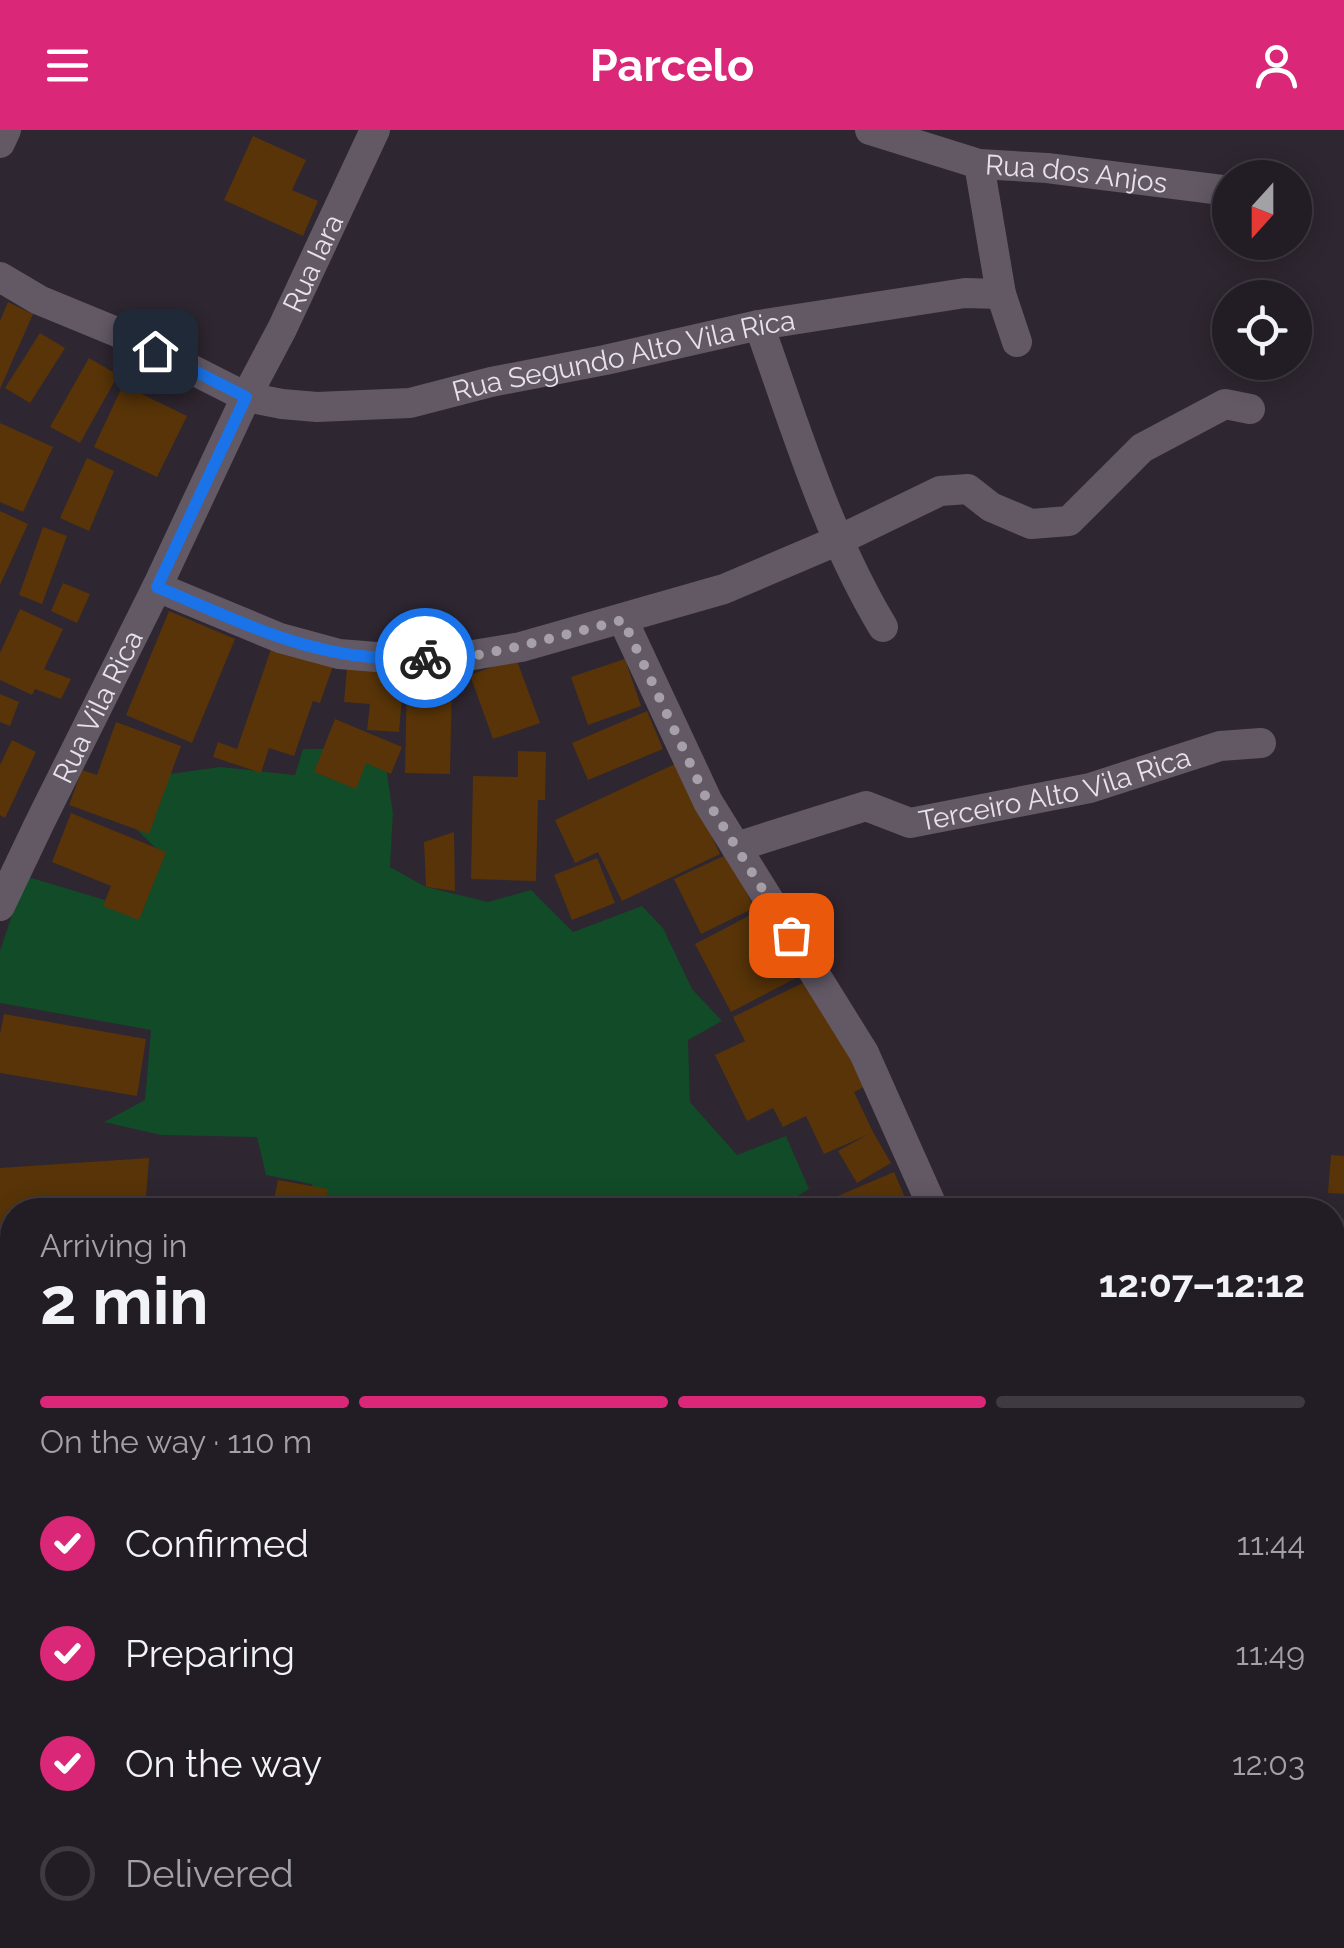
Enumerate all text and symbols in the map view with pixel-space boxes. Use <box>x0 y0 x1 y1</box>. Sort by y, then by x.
icon: menu <box>40 38 95 93</box>
icon: person <box>1249 38 1304 93</box>
text: Parcelo <box>590 39 754 92</box>
street label: Rua dos Anjos <box>984 148 1169 200</box>
north arrow <box>1212 160 1312 260</box>
map controls <box>1212 160 1312 380</box>
street label: Rua Iara <box>276 209 350 318</box>
button: locate <box>1212 280 1312 380</box>
street label: Rua Segundo Alto Vila Rica <box>449 304 797 408</box>
pin <box>113 309 198 394</box>
icon: home <box>128 324 183 379</box>
courier <box>375 608 475 708</box>
street label: Rua Vila Rica <box>46 625 150 789</box>
icon: bike <box>398 631 453 686</box>
street label: Terceiro Alto Vila Rica <box>916 741 1195 838</box>
pin <box>749 893 834 978</box>
icon: bag <box>764 908 819 963</box>
text: Arriving in <box>40 1227 187 1264</box>
text: 12:07–12:12 <box>1099 1261 1305 1306</box>
text: 2 min <box>40 1263 209 1339</box>
text: On the way · 110 m <box>40 1423 312 1460</box>
icon: check <box>40 1516 95 1571</box>
text: Confirmed <box>125 1521 309 1566</box>
text: 11:44 <box>1237 1525 1305 1562</box>
icon: check <box>40 1626 95 1681</box>
text: Preparing <box>125 1631 295 1676</box>
text: 11:49 <box>1235 1635 1305 1672</box>
icon: check <box>40 1736 95 1791</box>
text: On the way <box>125 1741 322 1786</box>
text: 12:03 <box>1232 1745 1305 1782</box>
text: Delivered <box>125 1851 294 1896</box>

